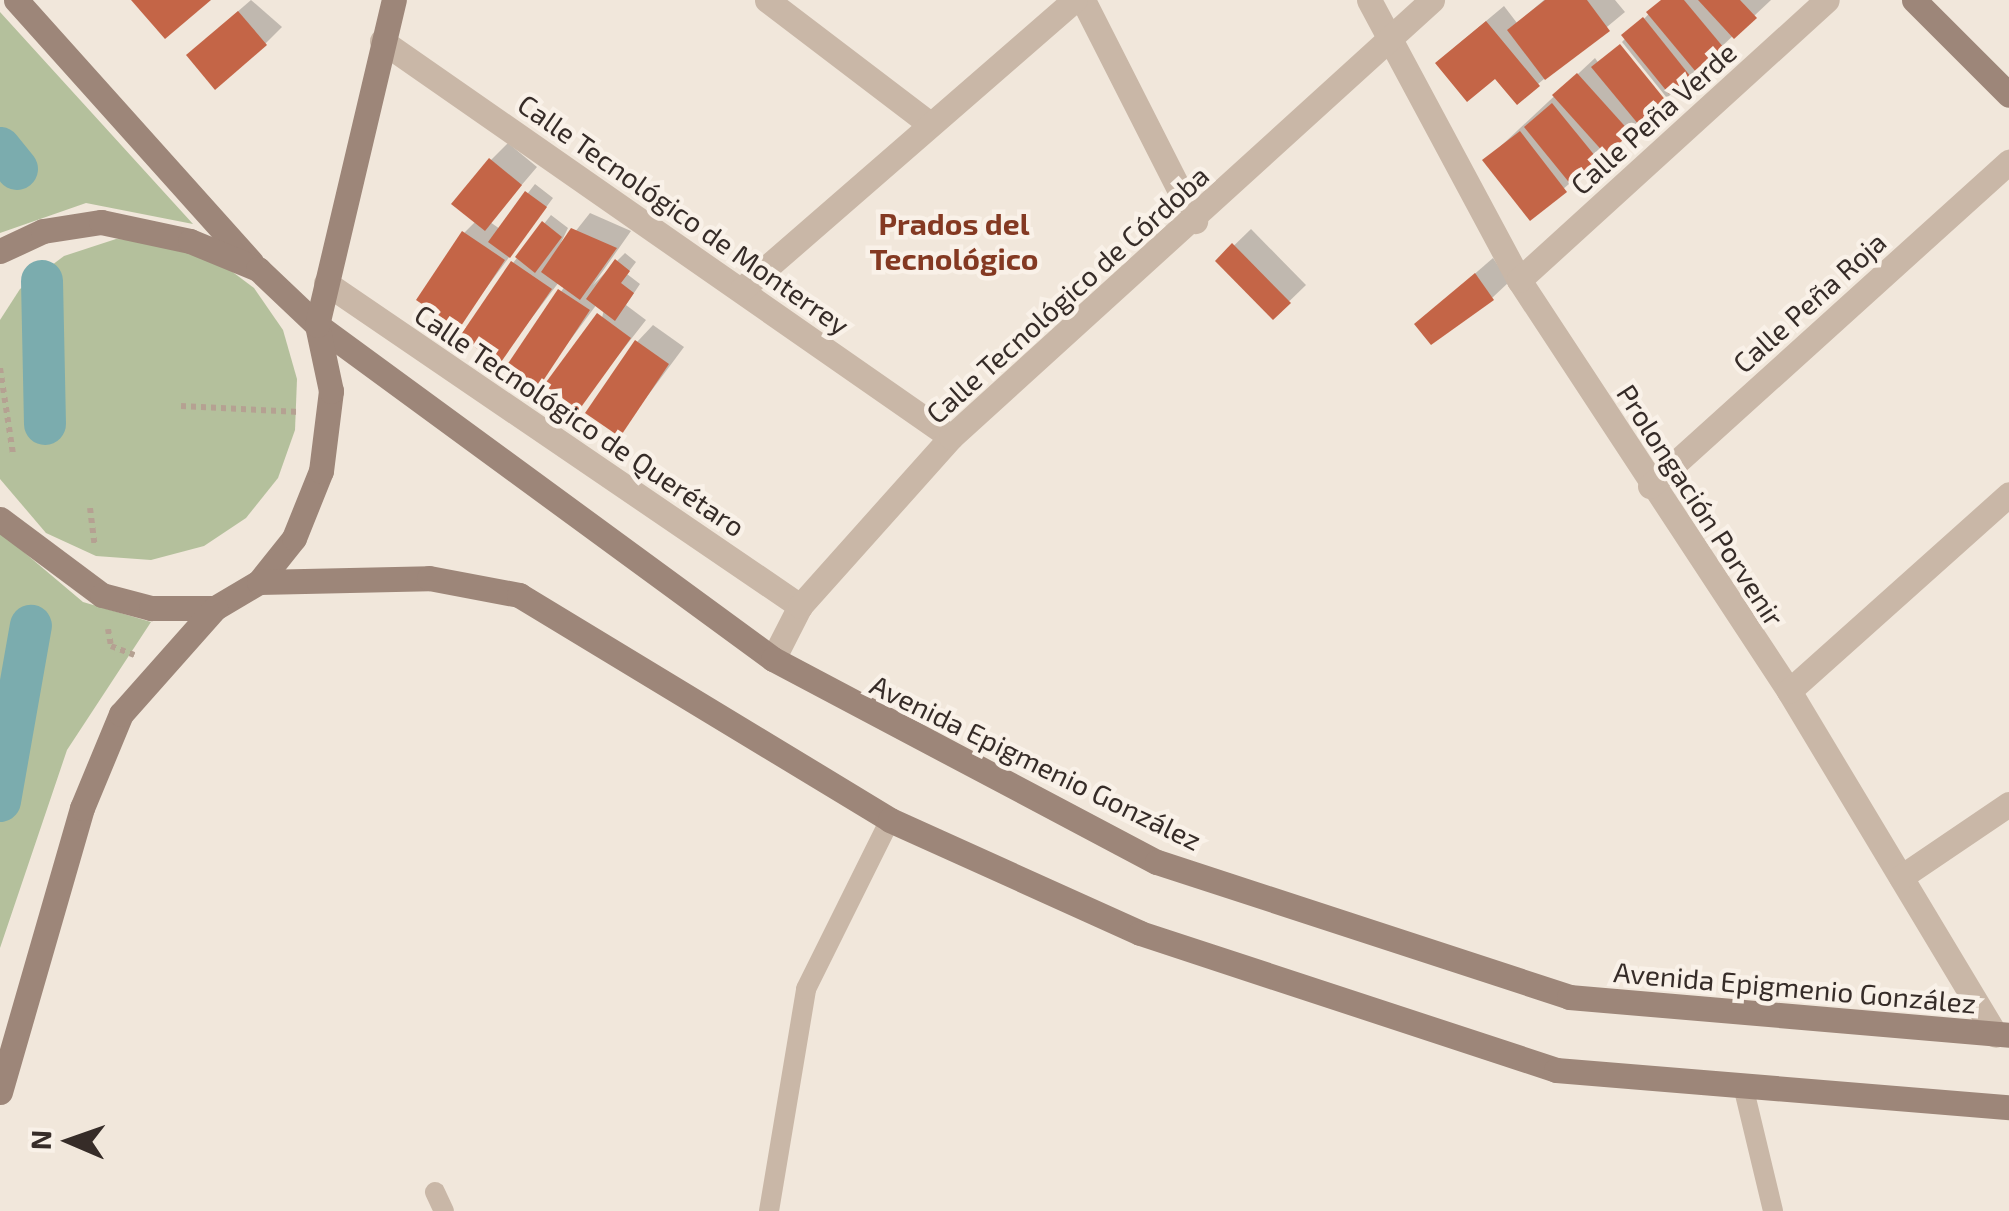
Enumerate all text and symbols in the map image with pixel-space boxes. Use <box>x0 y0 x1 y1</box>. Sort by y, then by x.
street label: Calle Peña Verde <box>1563 35 1743 201</box>
street label: Calle Tecnológico de Monterrey <box>512 86 856 342</box>
street label: Calle Tecnológico de Córdoba <box>919 158 1215 430</box>
district label: Prados del Tecnológico <box>869 205 1039 276</box>
street label: Calle Peña Roja <box>1726 225 1892 379</box>
street label: Calle Tecnológico de Querétaro <box>408 297 752 543</box>
street label: Prolongación Porvenir <box>1610 378 1792 632</box>
street label: Avenida Epigmenio González <box>865 667 1207 857</box>
street label: Avenida Epigmenio González <box>1612 954 1978 1020</box>
north arrow <box>20 1091 120 1191</box>
text: N <box>23 1129 57 1151</box>

